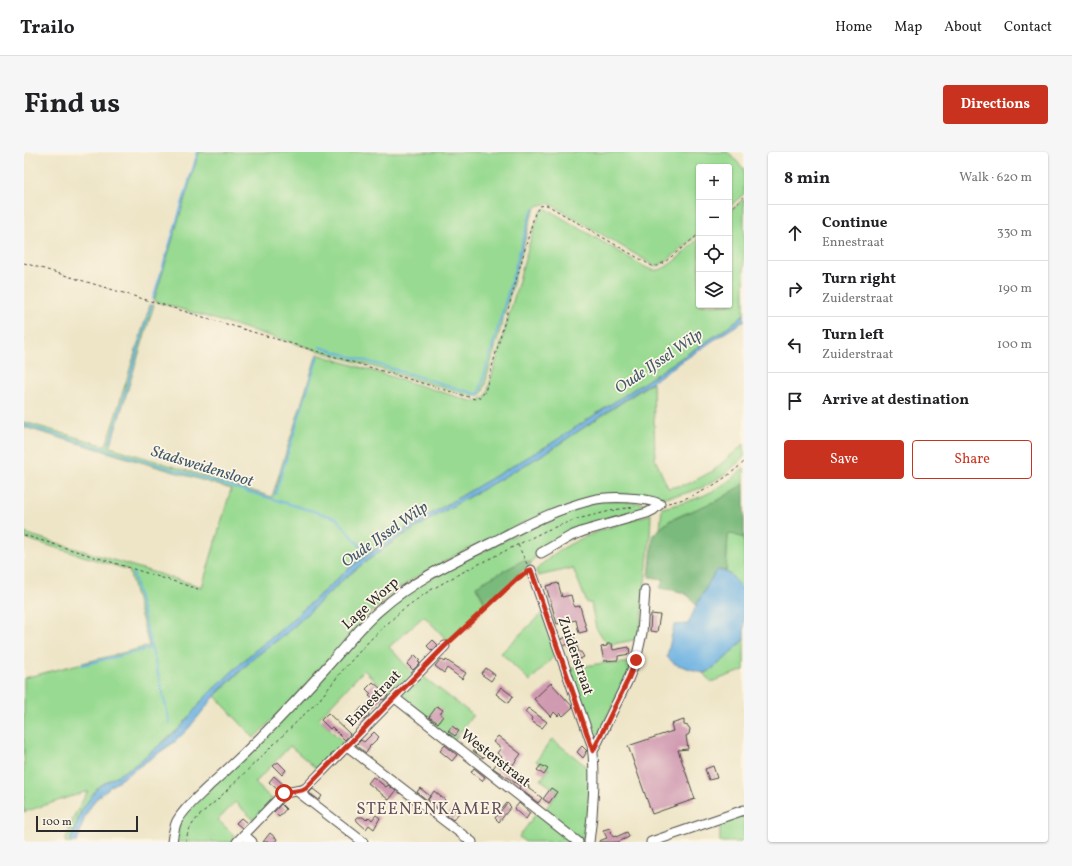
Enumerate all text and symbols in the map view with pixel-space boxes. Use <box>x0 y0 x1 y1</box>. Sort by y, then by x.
text: Trailo <box>20 15 75 41</box>
text: Home <box>835 18 872 37</box>
text: Map <box>894 18 922 37</box>
text: About <box>944 18 982 37</box>
text: Contact <box>1004 18 1052 37</box>
text: Find us <box>24 85 120 124</box>
button: Directions <box>943 85 1048 124</box>
map controls <box>696 164 732 308</box>
button: + <box>696 164 732 200</box>
text: 8 min <box>784 167 830 190</box>
text: Walk · 620 m <box>959 169 1032 187</box>
button: − <box>696 200 732 236</box>
text: Continue <box>822 213 887 234</box>
icon: ahead <box>784 222 806 244</box>
text: 330 m <box>997 224 1032 242</box>
text: Ennestraat <box>822 234 884 252</box>
button: locate <box>696 236 732 272</box>
text: Turn right <box>822 269 896 290</box>
button: layers <box>696 272 732 308</box>
icon: right <box>784 278 806 300</box>
text: 190 m <box>998 280 1032 298</box>
text: Zuiderstraat <box>822 290 893 308</box>
water label: Oude IJssel Wilp <box>611 324 708 400</box>
text: Turn left <box>822 325 884 346</box>
icon: left <box>784 334 806 356</box>
text: 100 m <box>997 336 1032 354</box>
text: Zuiderstraat <box>822 346 893 364</box>
icon: arrive <box>784 390 806 412</box>
text: Arrive at destination <box>822 390 969 411</box>
button: Save <box>784 440 904 479</box>
button: Share <box>912 440 1032 479</box>
water label: Stadsweidensloot <box>148 441 257 493</box>
water label: Oude IJssel Wilp <box>337 497 433 573</box>
street label: Lage Worp <box>338 573 404 635</box>
street label: Zuiderstraat <box>552 614 598 698</box>
route end <box>627 651 645 669</box>
street label: Ennestraat <box>341 666 407 732</box>
street label: Westerstraat <box>456 725 534 793</box>
route start <box>275 784 293 802</box>
district label: STEENENKAMER <box>356 798 504 821</box>
scale bar <box>36 814 138 833</box>
text: 100 m <box>42 815 72 830</box>

